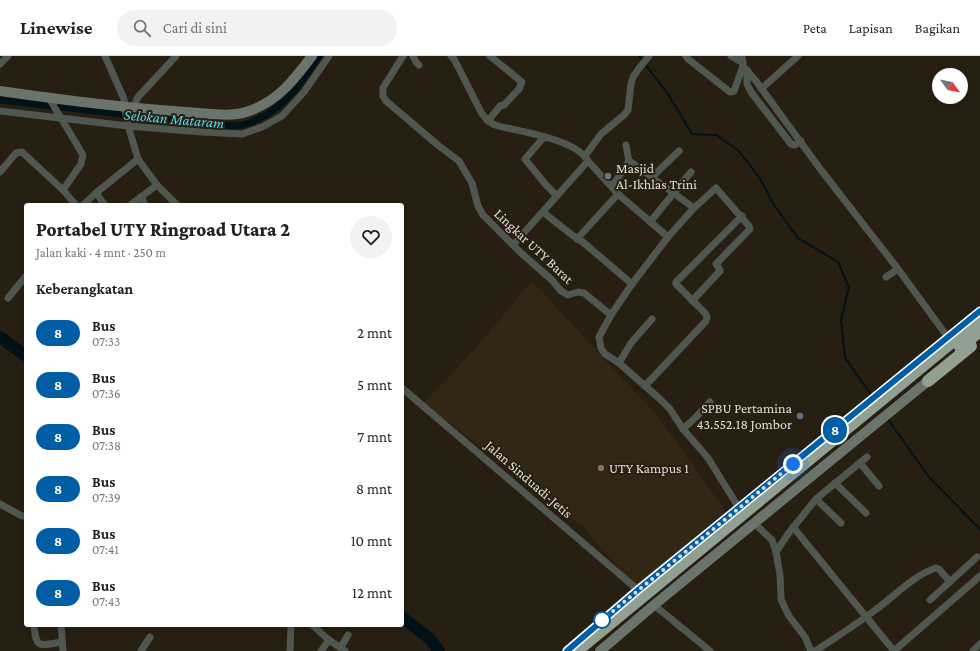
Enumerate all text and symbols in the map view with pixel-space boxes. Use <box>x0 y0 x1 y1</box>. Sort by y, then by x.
search box <box>117 10 397 46</box>
text: Linewise <box>20 17 93 38</box>
icon: search <box>131 17 153 39</box>
text: Cari di sini <box>163 20 227 36</box>
text: Peta <box>803 20 827 36</box>
text: Lapisan <box>849 20 893 36</box>
text: Bagikan <box>915 20 960 36</box>
north arrow <box>932 68 968 104</box>
map controls <box>932 68 968 104</box>
water label: Selokan Mataram <box>123 107 225 131</box>
place label: Masjid Al-Ikhlas Trini <box>616 160 697 192</box>
marker: Masjid Al-Ikhlas Trini <box>603 171 613 181</box>
street label: Lingkar UTY Barat <box>491 205 577 287</box>
button: heart <box>350 216 392 258</box>
text: Portabel UTY Ringroad Utara 2 <box>36 219 290 240</box>
text: Jalan kaki · 4 mnt · 250 m <box>36 245 166 260</box>
text: Keberangkatan <box>36 281 133 297</box>
text: Bus <box>92 318 115 334</box>
text: 8 <box>54 325 62 341</box>
text: 2 mnt <box>357 325 392 341</box>
text: 07:33 <box>92 334 120 349</box>
text: Bus <box>92 370 115 386</box>
text: 8 <box>54 377 62 393</box>
text: 5 mnt <box>357 377 392 393</box>
text: 07:36 <box>92 386 121 401</box>
place label: SPBU Pertamina 43.552.18 Jombor <box>696 400 793 432</box>
marker: SPBU Pertamina 43.552.18 Jombor <box>795 411 805 421</box>
line badge: 8 <box>822 417 848 443</box>
text: Bus <box>92 422 115 438</box>
text: 8 <box>831 422 839 438</box>
text: 8 <box>54 429 62 445</box>
text: 7 mnt <box>357 429 392 445</box>
street label: Jalan Sinduadi-Jetis <box>481 436 576 521</box>
text: 07:38 <box>92 438 121 453</box>
your location <box>783 454 803 474</box>
place label: UTY Kampus 1 <box>609 460 689 476</box>
marker: UTY Kampus 1 <box>596 463 606 473</box>
text: Bus <box>92 474 115 490</box>
text: 8 <box>54 481 62 497</box>
text: 8 mnt <box>356 481 392 497</box>
text: 07:39 <box>92 490 121 505</box>
text: Bus <box>92 526 115 542</box>
text: 8 <box>54 533 62 549</box>
text: 10 mnt <box>351 533 392 549</box>
text: 07:41 <box>92 542 119 557</box>
text: Bus <box>92 578 115 594</box>
text: 8 <box>54 585 62 601</box>
text: 12 mnt <box>352 585 392 601</box>
text: 07:43 <box>92 594 121 609</box>
unlabelled marker <box>593 611 611 629</box>

